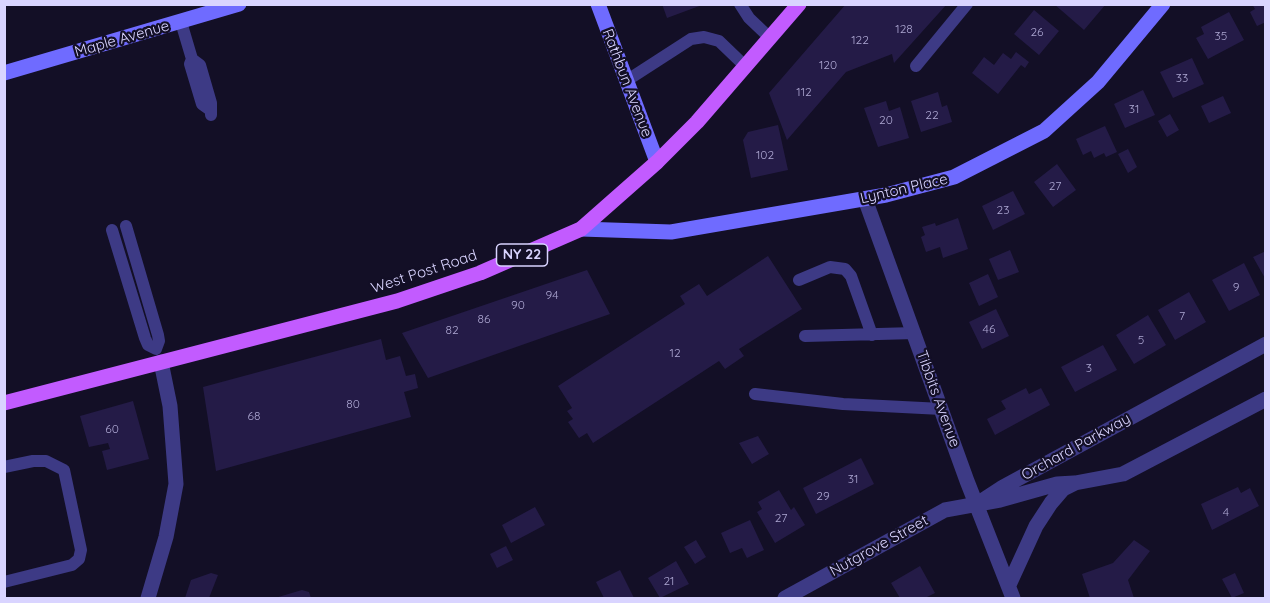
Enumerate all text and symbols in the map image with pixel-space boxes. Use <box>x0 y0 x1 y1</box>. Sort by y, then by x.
street label: Maple Avenue <box>73 17 171 61</box>
house number: 128 <box>895 22 913 36</box>
house number: 26 <box>1030 25 1044 39</box>
street label: Rathbun Avenue <box>598 26 656 140</box>
house number: 35 <box>1215 29 1227 43</box>
house number: 122 <box>851 33 869 47</box>
house number: 120 <box>819 58 837 72</box>
house number: 33 <box>1176 71 1188 85</box>
house number: 112 <box>796 85 812 99</box>
house number: 31 <box>1129 102 1139 116</box>
house number: 22 <box>925 108 939 122</box>
house number: 20 <box>879 113 893 127</box>
house number: 102 <box>756 148 774 162</box>
street label: Lynton Place <box>858 170 950 208</box>
house number: 27 <box>1049 179 1061 193</box>
house number: 23 <box>997 203 1009 217</box>
road number: NY 22 <box>496 244 548 266</box>
street label: West Post Road <box>369 246 479 298</box>
house number: 9 <box>1233 280 1239 294</box>
house number: 94 <box>545 288 559 302</box>
house number: 90 <box>511 298 525 312</box>
house number: 7 <box>1179 309 1185 323</box>
house number: 86 <box>478 312 490 326</box>
house number: 46 <box>983 322 995 336</box>
house number: 82 <box>445 323 459 337</box>
house number: 5 <box>1138 333 1144 347</box>
house number: 12 <box>669 346 681 360</box>
street label: Tibbits Avenue <box>912 348 964 450</box>
house number: 3 <box>1086 361 1092 375</box>
house number: 80 <box>346 397 360 411</box>
house number: 68 <box>248 409 260 423</box>
street label: Orchard Parkway <box>1018 410 1134 484</box>
house number: 60 <box>105 422 119 436</box>
house number: 31 <box>848 472 858 486</box>
house number: 29 <box>816 489 830 503</box>
house number: 4 <box>1223 505 1229 519</box>
house number: 27 <box>775 511 787 525</box>
street label: Nutgrove Street <box>827 512 931 580</box>
house number: 21 <box>663 574 675 588</box>

